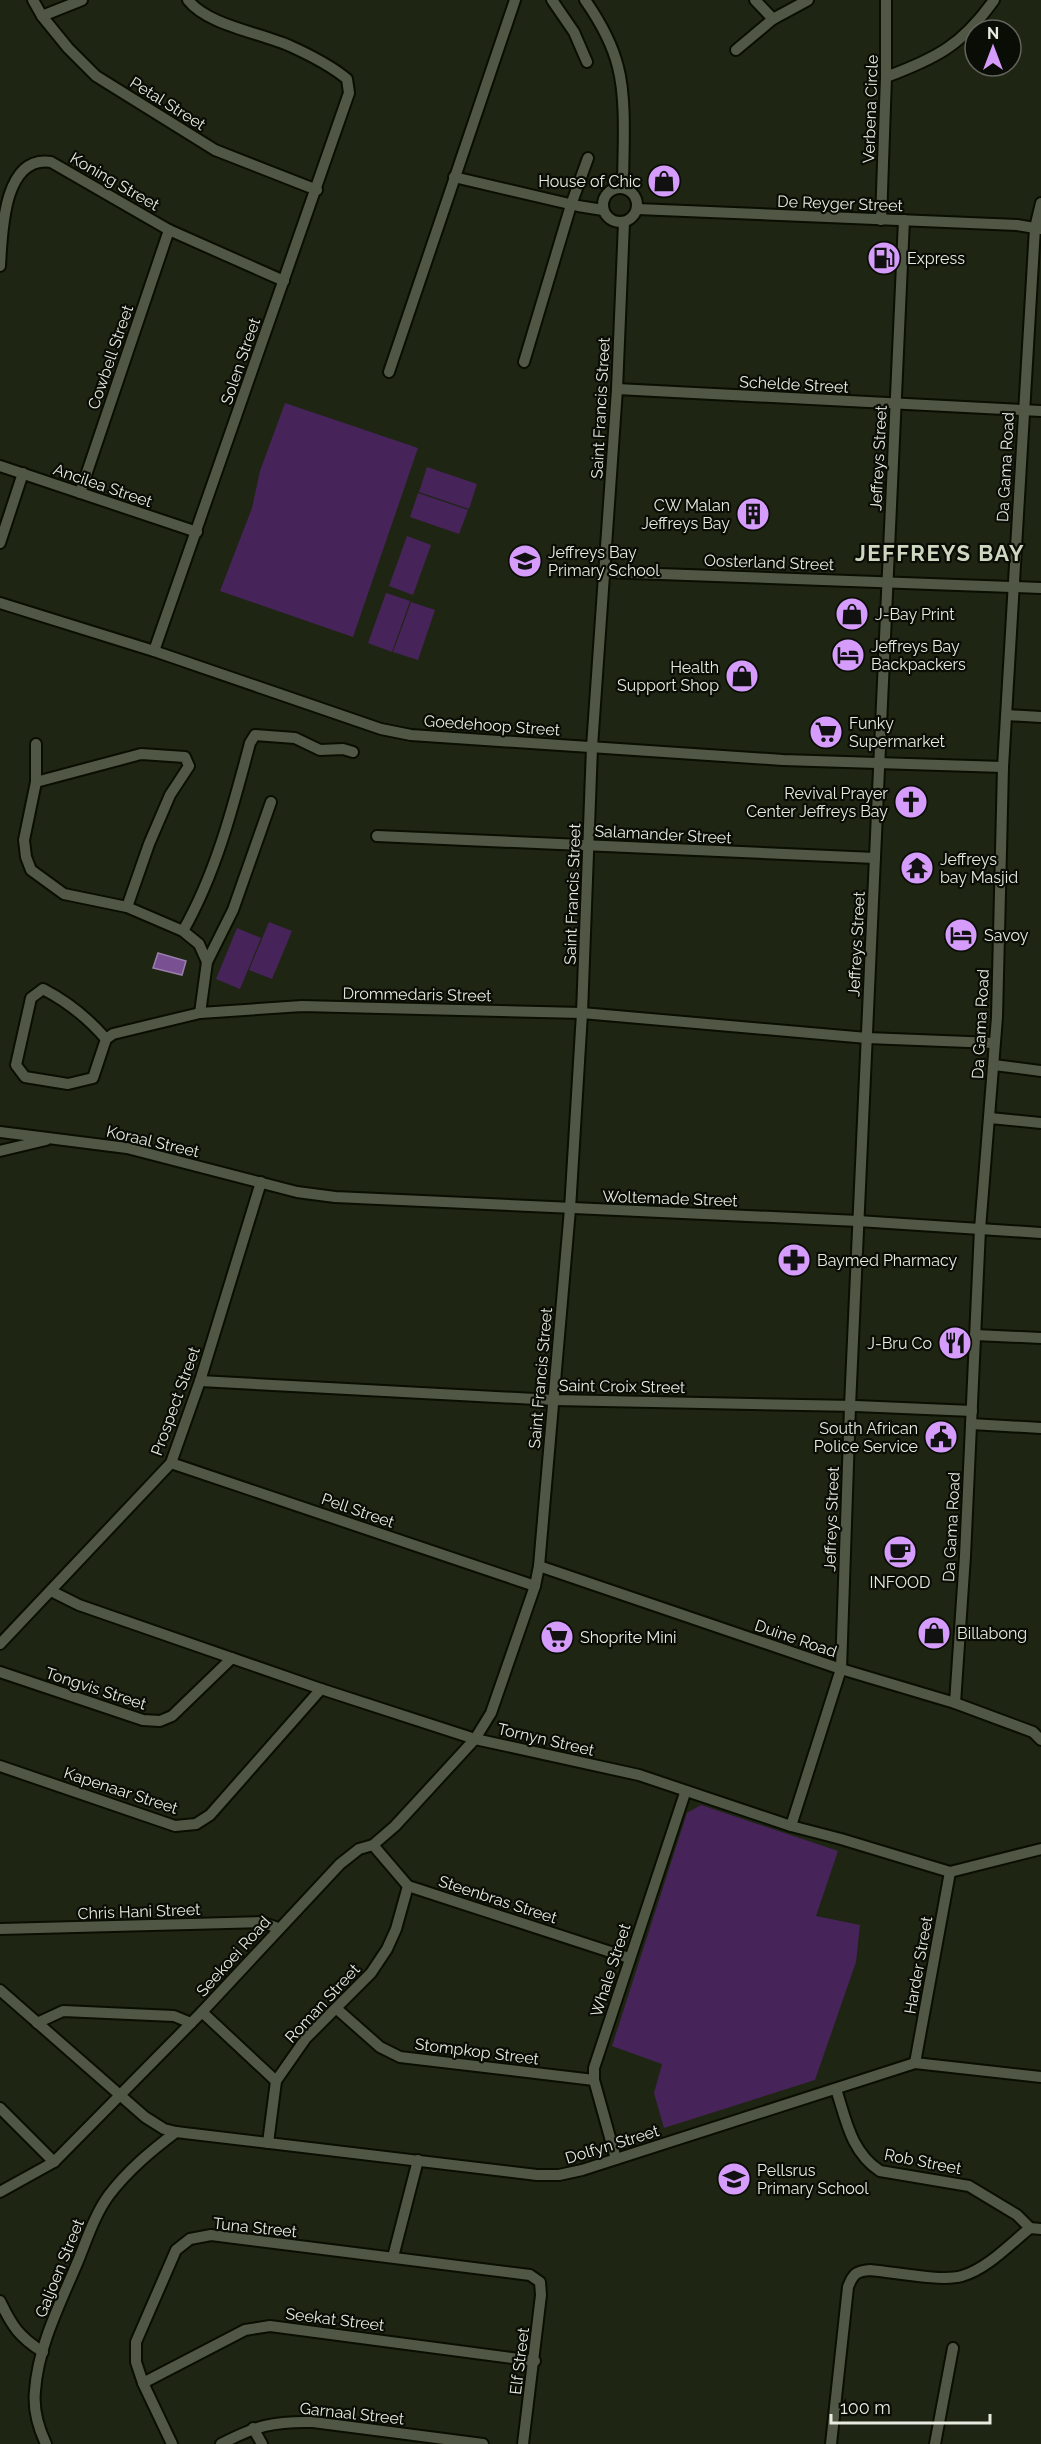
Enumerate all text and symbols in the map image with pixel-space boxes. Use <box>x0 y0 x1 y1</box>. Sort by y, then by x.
north arrow <box>963 18 1023 78</box>
text: N <box>987 24 999 43</box>
street label: Verbena Circle <box>859 54 882 164</box>
street label: Petal Street <box>126 73 210 134</box>
street label: Koning Street <box>67 148 163 215</box>
shop icon: House of Chic <box>646 163 682 199</box>
place label: House of Chic <box>538 172 641 191</box>
street label: De Reyger Street <box>777 192 904 215</box>
fuel station icon: Express <box>866 240 902 276</box>
place label: Express <box>907 249 965 268</box>
street label: Cowbell Street <box>84 302 137 412</box>
street label: Solen Street <box>217 315 264 407</box>
street label: Saint Francis Street <box>587 336 614 479</box>
street label: Schelde Street <box>739 372 850 397</box>
street label: Jeffreys Street <box>866 404 891 511</box>
street label: Da Gama Road <box>993 411 1018 523</box>
street label: Ancilea Street <box>51 460 155 511</box>
place label: CW Malan Jeffreys Bay <box>641 496 730 533</box>
building icon: CW Malan Jeffreys Bay <box>735 496 771 532</box>
district label: JEFFREYS BAY <box>855 540 1025 566</box>
school or university icon: Jeffreys Bay Primary School <box>507 543 543 579</box>
place label: Jeffreys Bay Primary School <box>548 543 660 580</box>
street label: Oosterland Street <box>704 551 835 574</box>
shop icon: J-Bay Print <box>834 596 870 632</box>
place label: J-Bay Print <box>875 605 955 624</box>
hotel icon: Jeffreys Bay Backpackers <box>830 637 866 673</box>
place label: Jeffreys Bay Backpackers <box>871 637 966 674</box>
place label: Health Support Shop <box>617 658 719 695</box>
shop icon: Health Support Shop <box>724 658 760 694</box>
street label: Goedehoop Street <box>423 711 561 740</box>
supermarket icon: Funky Supermarket <box>808 714 844 750</box>
place label: Funky Supermarket <box>849 714 946 751</box>
place label: Revival Prayer Center Jeffreys Bay <box>746 784 888 821</box>
church icon: Revival Prayer Center Jeffreys Bay <box>893 784 929 820</box>
street label: Salamander Street <box>594 821 733 848</box>
street label: Saint Francis Street <box>561 822 584 965</box>
temple icon: Jeffreys bay Masjid <box>899 850 935 886</box>
place label: Jeffreys bay Masjid <box>940 850 1018 887</box>
street label: Jeffreys Street <box>844 890 869 997</box>
hotel icon: Savoy <box>943 917 979 953</box>
place label: Savoy <box>984 926 1029 945</box>
street label: Da Gama Road <box>968 968 993 1080</box>
street label: Drommedaris Street <box>342 984 492 1005</box>
street label: Koraal Street <box>105 1122 202 1162</box>
street label: Woltemade Street <box>602 1187 739 1210</box>
pharmacy icon: Baymed Pharmacy <box>776 1242 812 1278</box>
place label: Baymed Pharmacy <box>817 1251 958 1270</box>
street label: Saint Francis Street <box>525 1306 556 1449</box>
restaurant icon: J-Bru Co <box>937 1325 973 1361</box>
place label: J-Bru Co <box>867 1334 932 1353</box>
street label: Prospect Street <box>147 1344 204 1458</box>
street label: Saint Croix Street <box>559 1376 686 1397</box>
place label: South African Police Service <box>814 1419 918 1456</box>
public building icon: South African Police Service <box>923 1419 959 1455</box>
street label: Jeffreys Street <box>820 1465 843 1572</box>
street label: Da Gama Road <box>939 1471 964 1583</box>
street label: Pell Street <box>319 1489 397 1532</box>
cafe icon: INFOOD <box>882 1534 918 1570</box>
place label: INFOOD <box>870 1573 931 1592</box>
shop icon: Billabong <box>916 1615 952 1651</box>
street label: Duine Road <box>752 1616 839 1661</box>
supermarket icon: Shoprite Mini <box>539 1619 575 1655</box>
place label: Billabong <box>957 1624 1027 1643</box>
place label: Shoprite Mini <box>580 1628 677 1647</box>
street label: Tongvis Street <box>43 1663 149 1714</box>
street label: Tornyn Street <box>496 1719 597 1760</box>
street label: Kapenaar Street <box>61 1763 181 1818</box>
street label: Steenbras Street <box>436 1871 560 1928</box>
street label: Chris Hani Street <box>77 1900 201 1923</box>
street label: Seekoei Road <box>192 1912 274 2000</box>
street label: Harder Street <box>901 1914 937 2015</box>
street label: Whale Street <box>586 1921 635 2019</box>
street label: Roman Street <box>281 1960 364 2047</box>
street label: Stompkop Street <box>414 2034 541 2069</box>
street label: Dolfyn Street <box>563 2121 662 2168</box>
street label: Rob Street <box>883 2145 964 2178</box>
school or university icon: Pellsrus Primary School <box>716 2161 752 2197</box>
place label: Pellsrus Primary School <box>757 2161 869 2198</box>
street label: Tuna Street <box>212 2214 299 2241</box>
street label: Galjoen Street <box>31 2215 88 2320</box>
street label: Seekat Street <box>284 2304 386 2335</box>
street label: Elf Street <box>506 2326 533 2396</box>
scale bar <box>831 2387 990 2425</box>
text: 100 m <box>840 2397 891 2418</box>
street label: Garnaal Street <box>299 2399 406 2428</box>

